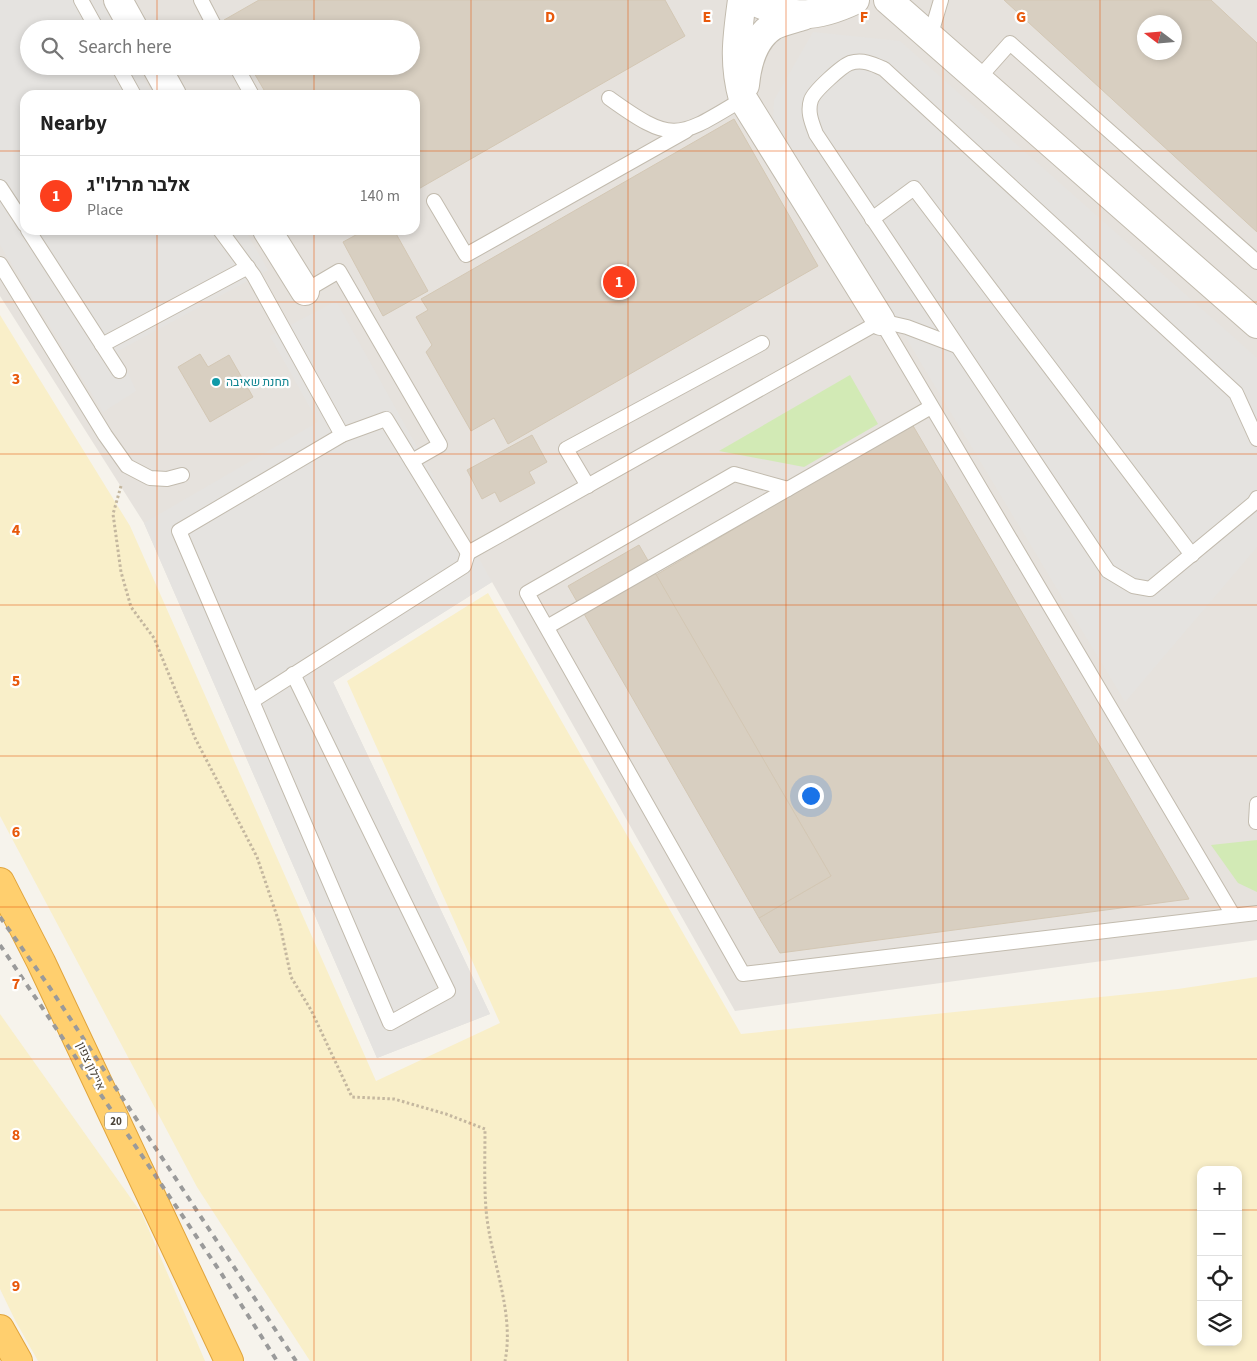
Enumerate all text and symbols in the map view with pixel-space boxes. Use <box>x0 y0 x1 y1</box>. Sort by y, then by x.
text: D <box>545 6 555 28</box>
text: E <box>703 6 711 28</box>
text: F <box>860 6 868 28</box>
text: G <box>1016 6 1026 28</box>
north arrow <box>1137 15 1182 60</box>
search box <box>20 20 420 75</box>
icon: search <box>38 34 66 62</box>
text: Search here <box>78 34 172 61</box>
text: Nearby <box>40 108 107 138</box>
text: אלבר מרלו"ג <box>87 172 190 199</box>
text: 1 <box>52 185 60 207</box>
text: 140 m <box>360 185 400 207</box>
text: Place <box>87 199 123 221</box>
pin: 1 <box>603 263 635 301</box>
text: 3 <box>12 368 20 390</box>
place label: תחנת שאיבה <box>226 374 289 391</box>
marker: תחנת שאיבה <box>210 376 222 388</box>
text: 4 <box>12 519 21 541</box>
text: 5 <box>12 670 20 692</box>
your location <box>798 783 824 809</box>
text: 6 <box>12 821 20 843</box>
text: 7 <box>12 973 20 995</box>
street label: איילון צפון <box>72 1039 109 1093</box>
road number: 20 <box>105 1112 127 1130</box>
text: 8 <box>12 1124 20 1146</box>
map controls <box>1197 1166 1242 1346</box>
button: + <box>1197 1166 1242 1211</box>
button: − <box>1197 1211 1242 1256</box>
button: locate <box>1197 1256 1242 1301</box>
text: 9 <box>12 1275 20 1297</box>
button: layers <box>1197 1301 1242 1346</box>

